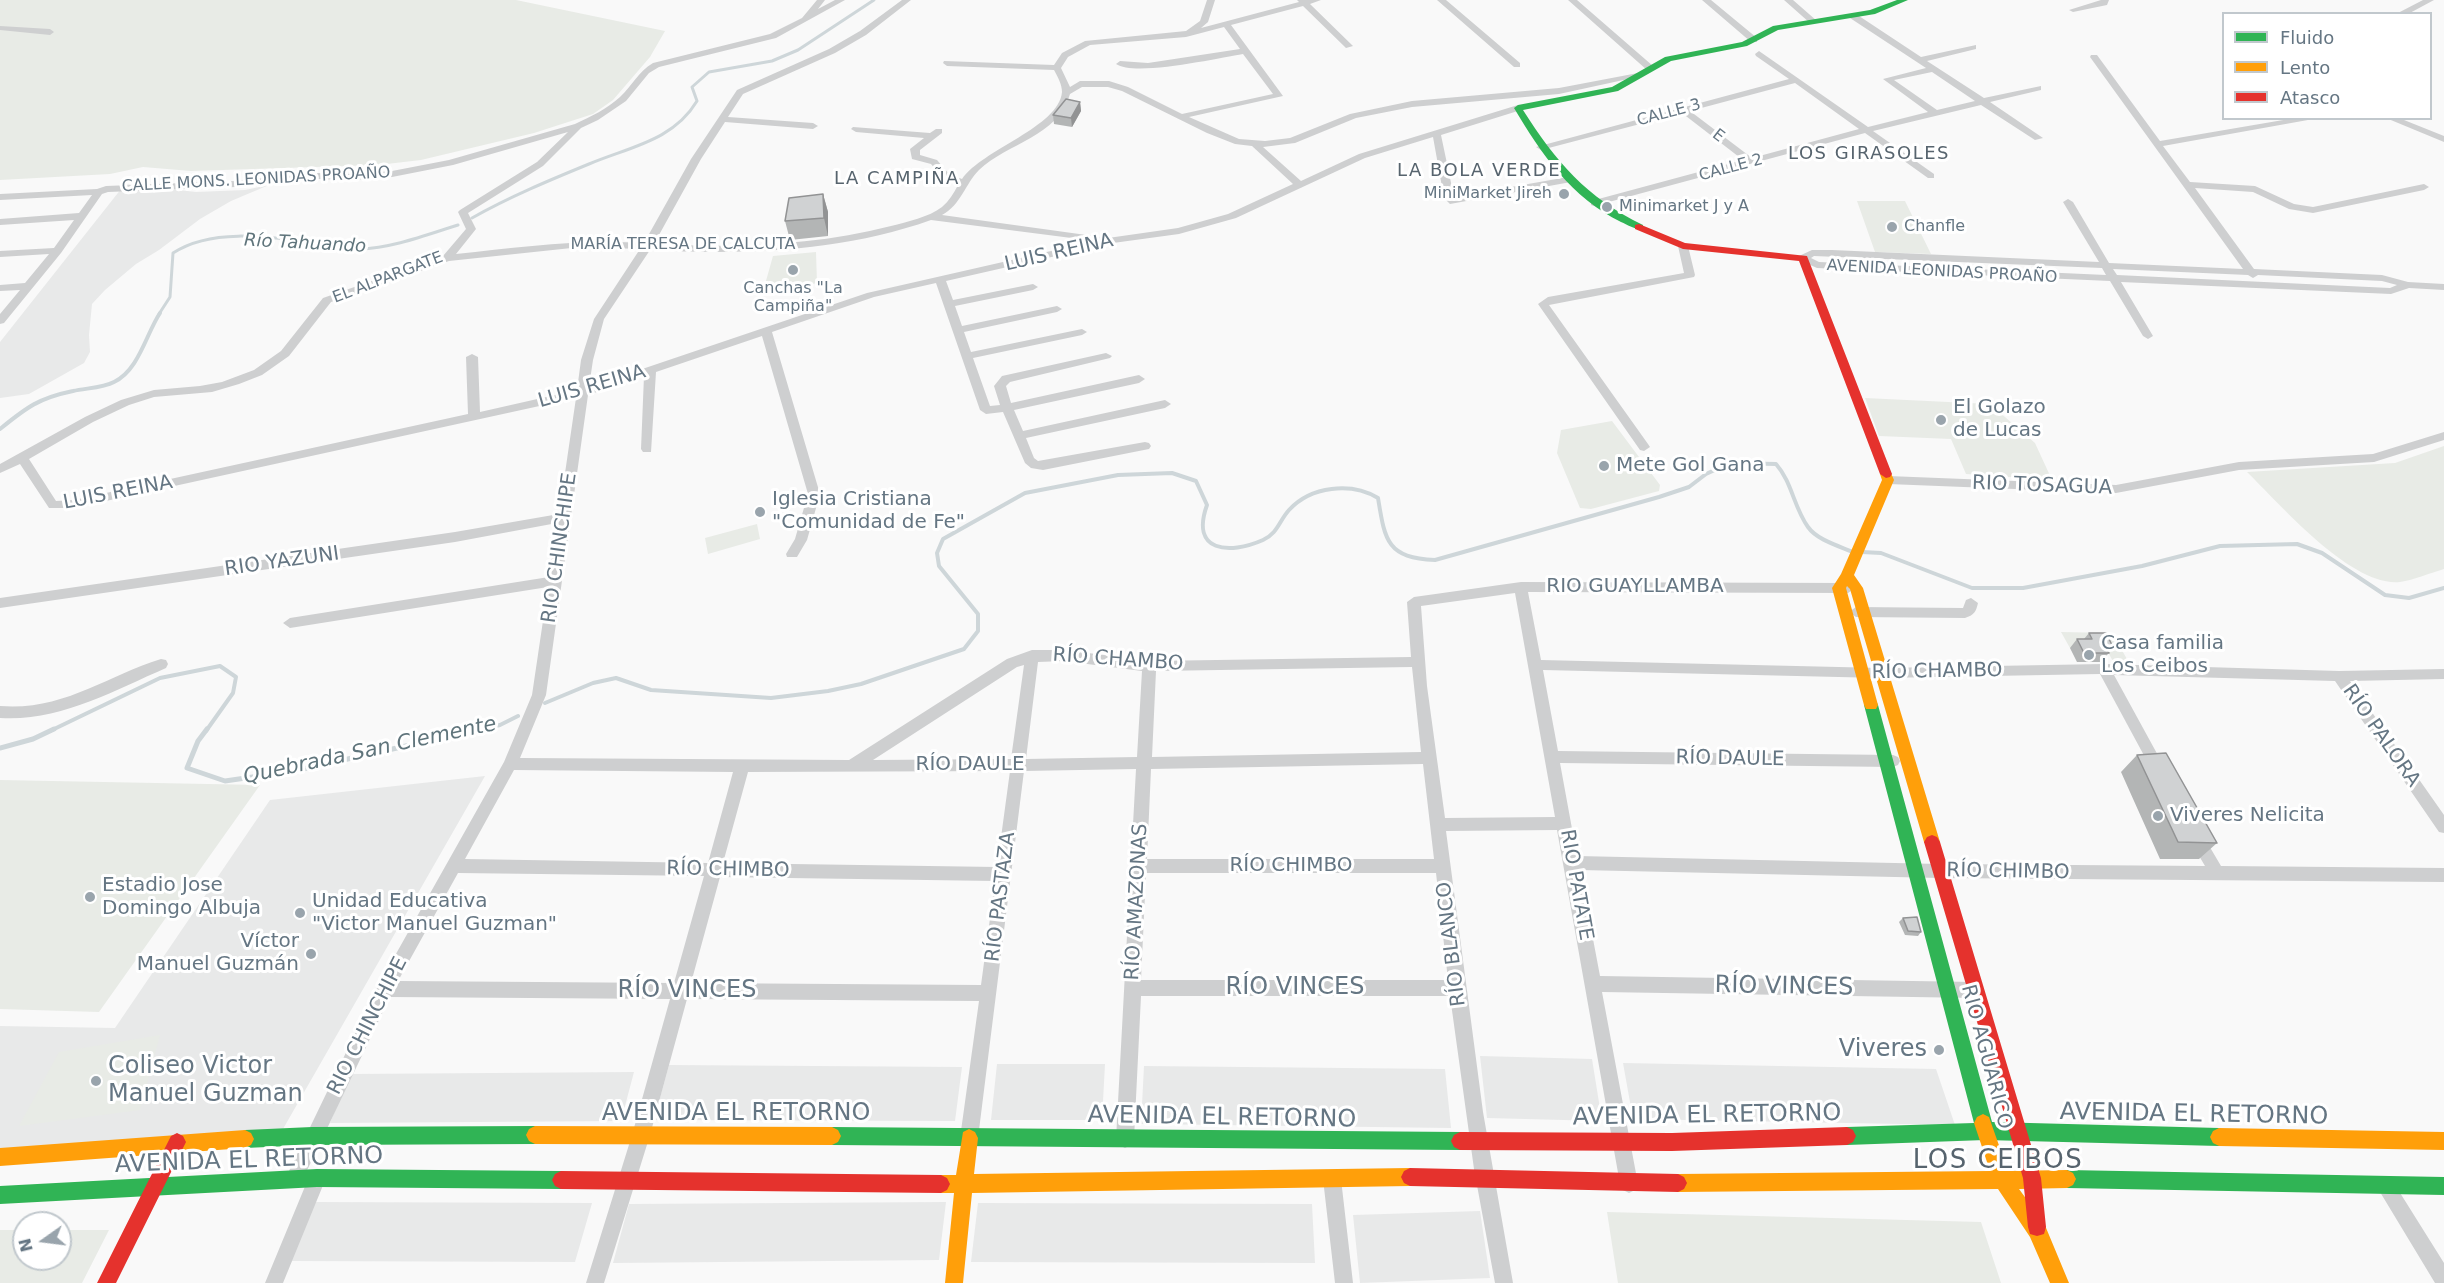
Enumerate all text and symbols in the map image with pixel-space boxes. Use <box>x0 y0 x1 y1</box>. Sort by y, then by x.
legend <box>2222 12 2432 120</box>
text: Fluido <box>2280 27 2334 48</box>
text: Lento <box>2280 57 2330 78</box>
text: Atasco <box>2280 87 2340 108</box>
street label: CALLE 3 <box>1635 95 1703 131</box>
street label: E <box>1708 125 1728 147</box>
district label: LOS GIRASOLES <box>1788 143 1950 165</box>
street label: CALLE 2 <box>1697 150 1765 186</box>
district label: LA BOLA VERDE <box>1397 160 1561 182</box>
street label: CALLE MONS. LEONIDAS PROAÑO <box>121 163 391 197</box>
district label: LA CAMPIÑA <box>834 168 960 190</box>
place label: MiniMarket Jireh <box>1424 184 1552 204</box>
marker: MiniMarket Jireh <box>1557 187 1571 201</box>
place label: Minimarket J y A <box>1619 197 1749 217</box>
marker: Minimarket J y A <box>1600 200 1614 214</box>
place label: Chanfle <box>1904 217 1965 237</box>
marker: Chanfle <box>1885 220 1899 234</box>
street label: LUIS REINA <box>1002 229 1116 277</box>
water label: Río Tahuando <box>243 230 367 258</box>
street label: MARÍA TERESA DE CALCUTA <box>570 235 796 255</box>
street label: EL ALPARGATE <box>330 248 446 308</box>
street label: AVENIDA LEONIDAS PROAÑO <box>1826 256 2058 288</box>
marker: Canchas "La Campiña" <box>786 263 800 277</box>
place label: Canchas "La Campiña" <box>743 279 843 317</box>
street label: LUIS REINA <box>535 360 649 414</box>
place label: El Golazo de Lucas <box>1953 396 2046 443</box>
marker: El Golazo de Lucas <box>1934 413 1948 427</box>
place label: Mete Gol Gana <box>1616 454 1764 478</box>
marker: Mete Gol Gana <box>1597 459 1611 473</box>
street label: LUIS REINA <box>61 471 175 515</box>
street label: RIO CHINCHIPE <box>538 471 582 625</box>
street label: RIO TOSAGUA <box>1972 472 2112 500</box>
place label: Iglesia Cristiana "Comunidad de Fe" <box>772 488 965 535</box>
marker: Iglesia Cristiana "Comunidad de Fe" <box>753 505 767 519</box>
street label: RIO YAZUNI <box>223 542 341 582</box>
street label: RIO GUAYLLAMBA <box>1546 575 1724 599</box>
place label: Casa familia Los Ceibos <box>2101 632 2224 679</box>
street label: RÍO CHAMBO <box>1052 643 1184 677</box>
marker: Casa familia Los Ceibos <box>2082 648 2096 662</box>
street label: RÍO CHAMBO <box>1871 659 2003 685</box>
street label: RÍO PALORA <box>2337 680 2425 792</box>
water label: Quebrada San Clemente <box>241 712 499 790</box>
street label: RÍO DAULE <box>1675 746 1785 772</box>
street label: RÍO DAULE <box>915 753 1025 777</box>
place label: Viveres Nelicita <box>2170 804 2325 828</box>
marker: Viveres Nelicita <box>2151 809 2165 823</box>
street label: RÍO AMAZONAS <box>1121 823 1153 981</box>
street label: RIO PATATE <box>1554 828 1598 942</box>
street label: RÍO PASTAZA <box>981 831 1021 963</box>
street label: RÍO CHIMBO <box>1229 854 1353 878</box>
street label: RÍO CHIMBO <box>666 857 790 883</box>
street label: RÍO CHIMBO <box>1946 859 2070 885</box>
place label: Estadio Jose Domingo Albuja <box>102 874 261 921</box>
street label: RÍO BLANCO <box>1432 880 1472 1008</box>
marker: Estadio Jose Domingo Albuja <box>83 890 97 904</box>
place label: Unidad Educativa "Victor Manuel Guzman" <box>312 890 557 937</box>
marker: Unidad Educativa "Victor Manuel Guzman" <box>293 906 307 920</box>
place label: Víctor Manuel Guzmán <box>137 930 299 977</box>
marker: Víctor Manuel Guzmán <box>304 947 318 961</box>
street label: RIO CHINCHIPE <box>323 953 413 1099</box>
street label: RÍO VINCES <box>1714 971 1854 1003</box>
street label: RÍO VINCES <box>1226 974 1364 1002</box>
street label: RÍO VINCES <box>618 977 756 1005</box>
street label: RIO AGUARICO <box>1955 982 2017 1132</box>
place label: Viveres <box>1839 1036 1927 1064</box>
marker: Viveres <box>1932 1043 1946 1057</box>
place label: Coliseo Victor Manuel Guzman <box>108 1053 303 1109</box>
marker: Coliseo Victor Manuel Guzman <box>89 1074 103 1088</box>
street label: AVENIDA EL RETORNO <box>2059 1098 2329 1132</box>
street label: AVENIDA EL RETORNO <box>1572 1099 1842 1133</box>
street label: AVENIDA EL RETORNO <box>602 1100 870 1128</box>
street label: AVENIDA EL RETORNO <box>1087 1101 1357 1135</box>
street label: AVENIDA EL RETORNO <box>114 1142 384 1180</box>
district label: LOS CEIBOS <box>1913 1145 2083 1177</box>
north arrow <box>12 1211 72 1271</box>
text: N <box>15 1236 37 1254</box>

